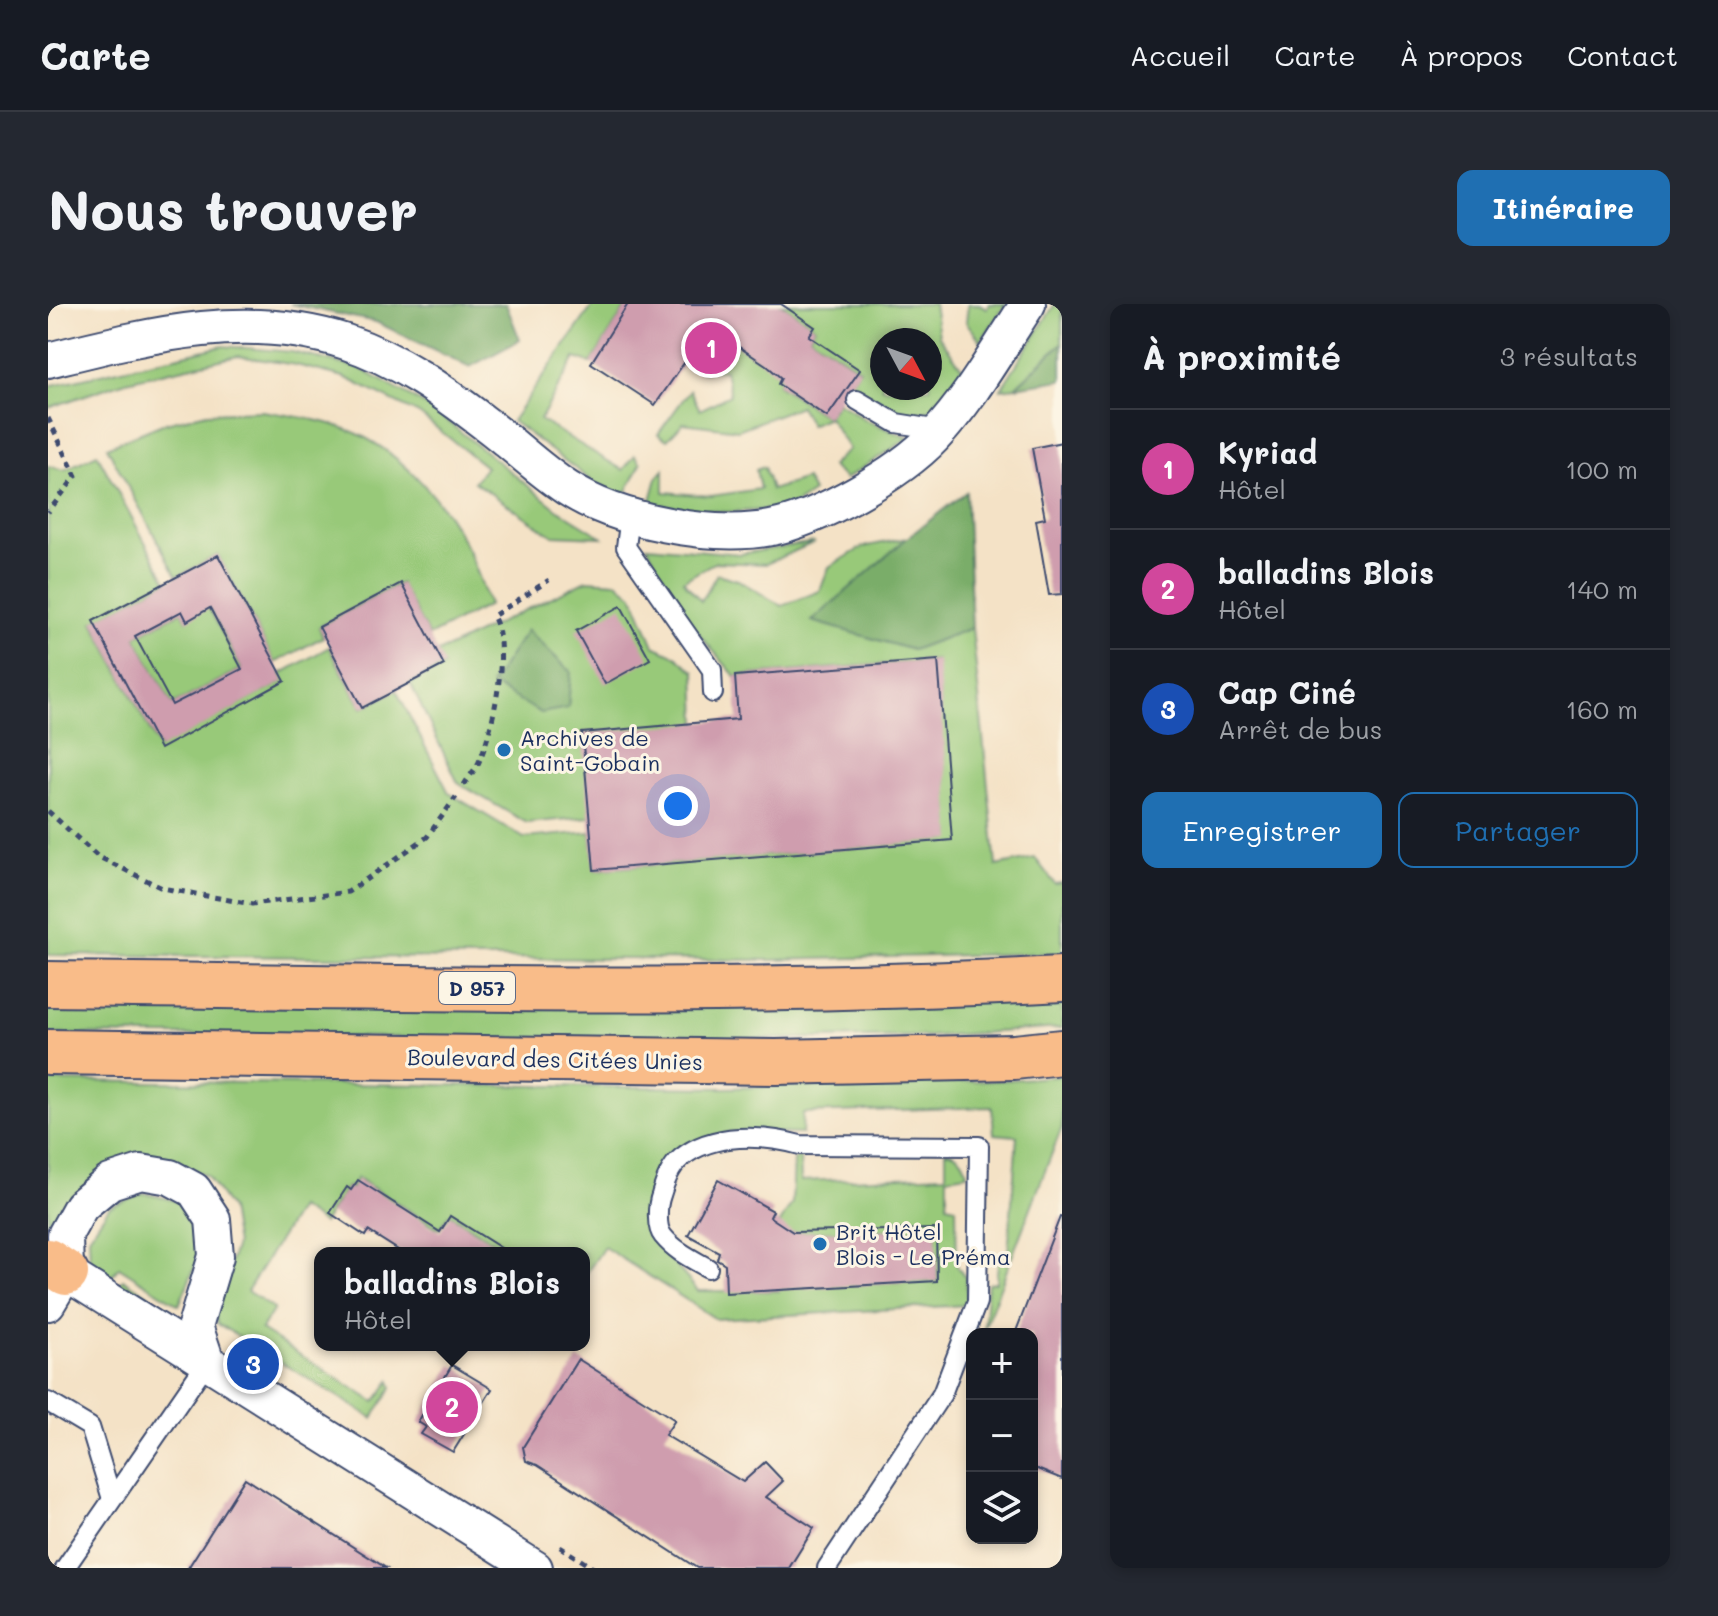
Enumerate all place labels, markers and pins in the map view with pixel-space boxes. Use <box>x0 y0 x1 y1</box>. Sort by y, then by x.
pin: 1 <box>685 318 737 378</box>
place label: Archives de Saint-Gobain <box>520 723 660 777</box>
marker: Archives de Saint-Gobain <box>495 741 513 759</box>
place label: Brit Hôtel Blois - Le Préma <box>836 1217 1011 1271</box>
marker: Brit Hôtel Blois - Le Préma <box>811 1235 829 1253</box>
pin: 3 <box>227 1334 279 1394</box>
pin: 2 <box>426 1377 478 1437</box>

